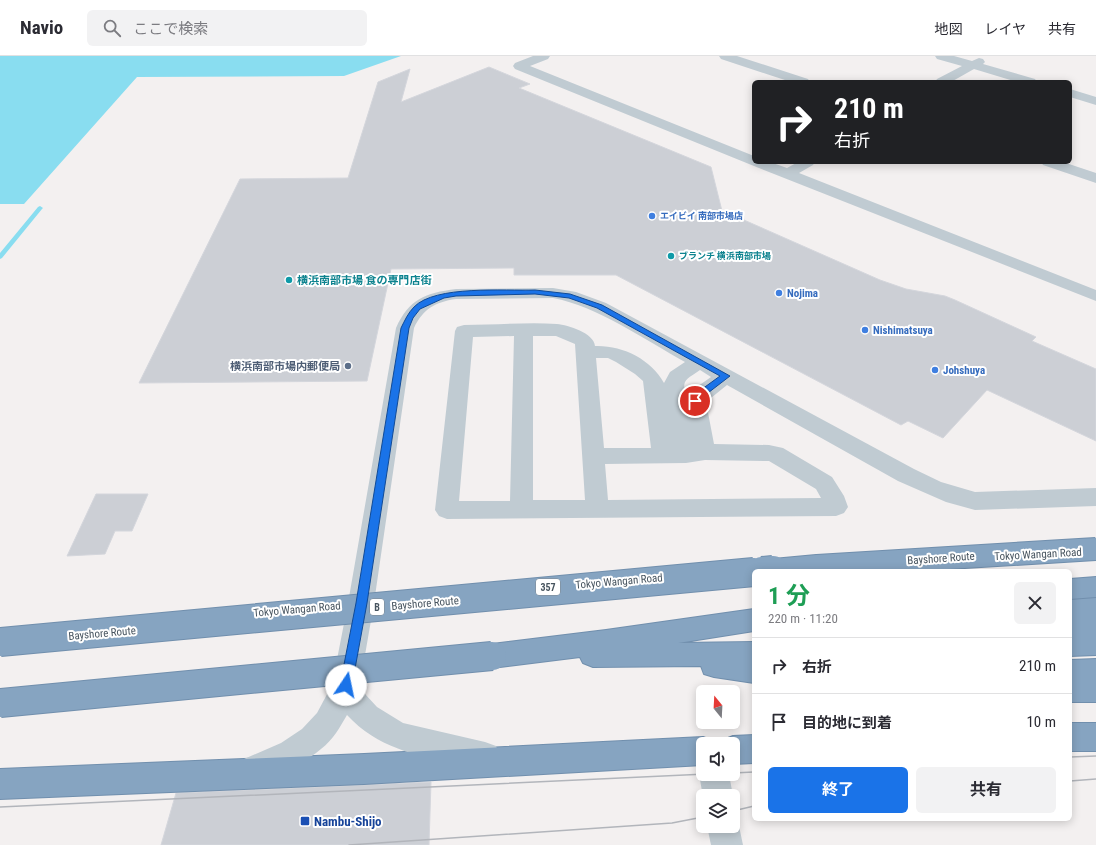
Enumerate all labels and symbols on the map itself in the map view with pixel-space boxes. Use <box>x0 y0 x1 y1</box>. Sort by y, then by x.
marker: エイビイ 南部市場店 <box>647 211 657 221</box>
place label: エイビイ 南部市場店 <box>660 211 743 221</box>
place label: ブランチ 横浜南部市場 <box>679 250 771 261</box>
marker: ブランチ 横浜南部市場 <box>666 251 676 261</box>
place label: 横浜南部市場 食の専門店街 <box>297 274 432 287</box>
marker: 横浜南部市場 食の専門店街 <box>284 275 294 285</box>
place label: Nojima <box>787 287 818 300</box>
marker: Nojima <box>774 288 784 298</box>
place label: Nishimatsuya <box>873 324 933 337</box>
marker: Nishimatsuya <box>860 325 870 335</box>
place label: 横浜南部市場内郵便局 <box>230 360 340 373</box>
marker: 横浜南部市場内郵便局 <box>343 361 353 371</box>
place label: Johshuya <box>943 364 985 377</box>
marker: Johshuya <box>930 365 940 375</box>
pin <box>678 384 712 418</box>
street label: Tokyo Wangan Road <box>994 546 1082 563</box>
street label: Bayshore Route <box>907 550 975 567</box>
street label: Tokyo Wangan Road <box>575 571 663 592</box>
road number: 357 <box>536 579 560 595</box>
street label: Bayshore Route <box>391 594 459 613</box>
street label: Tokyo Wangan Road <box>253 599 341 620</box>
road number: B <box>370 599 384 615</box>
street label: Bayshore Route <box>68 624 136 643</box>
position arrow <box>325 664 367 706</box>
north arrow <box>696 685 740 729</box>
place label: Nambu-Shijo <box>314 814 382 829</box>
marker: Nambu-Shijo <box>299 815 311 827</box>

